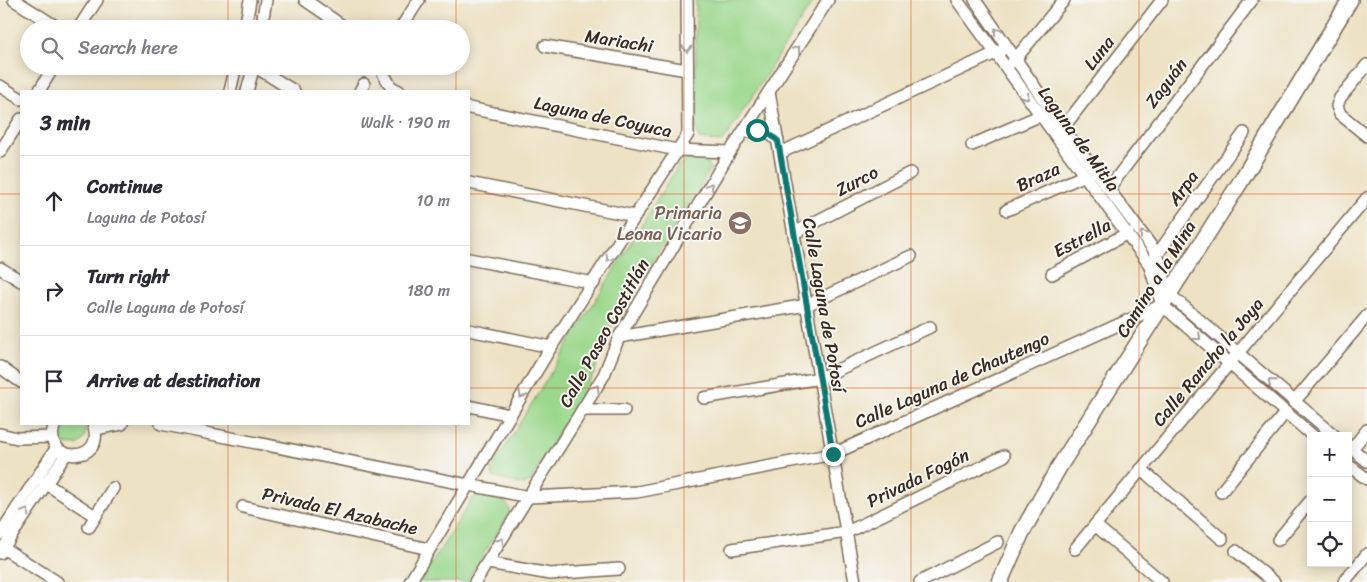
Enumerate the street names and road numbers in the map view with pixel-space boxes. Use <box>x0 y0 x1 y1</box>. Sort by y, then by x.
street label: Mariachi <box>583 20 656 62</box>
street label: Luna <box>1075 28 1123 77</box>
street label: Zaguán <box>1136 51 1196 115</box>
street label: Laguna de Mitla <box>1029 79 1129 199</box>
street label: Laguna de Coyuca <box>531 87 675 147</box>
street label: Braza <box>1011 153 1066 201</box>
street label: Zurco <box>830 157 884 205</box>
street label: Arpa <box>1158 163 1207 213</box>
street label: Estrella <box>1047 209 1118 267</box>
street label: Camino a la Mina <box>1107 214 1205 344</box>
street label: Calle Laguna de Potosí <box>793 215 855 397</box>
street label: Calle Paseo Costitlán <box>550 252 658 414</box>
street label: Calle Rancho la Joya <box>1144 290 1272 434</box>
street label: Calle Laguna de Chautengo <box>849 323 1055 437</box>
street label: Privada Fogón <box>861 439 975 517</box>
street label: Privada El Azabache <box>259 478 421 545</box>

